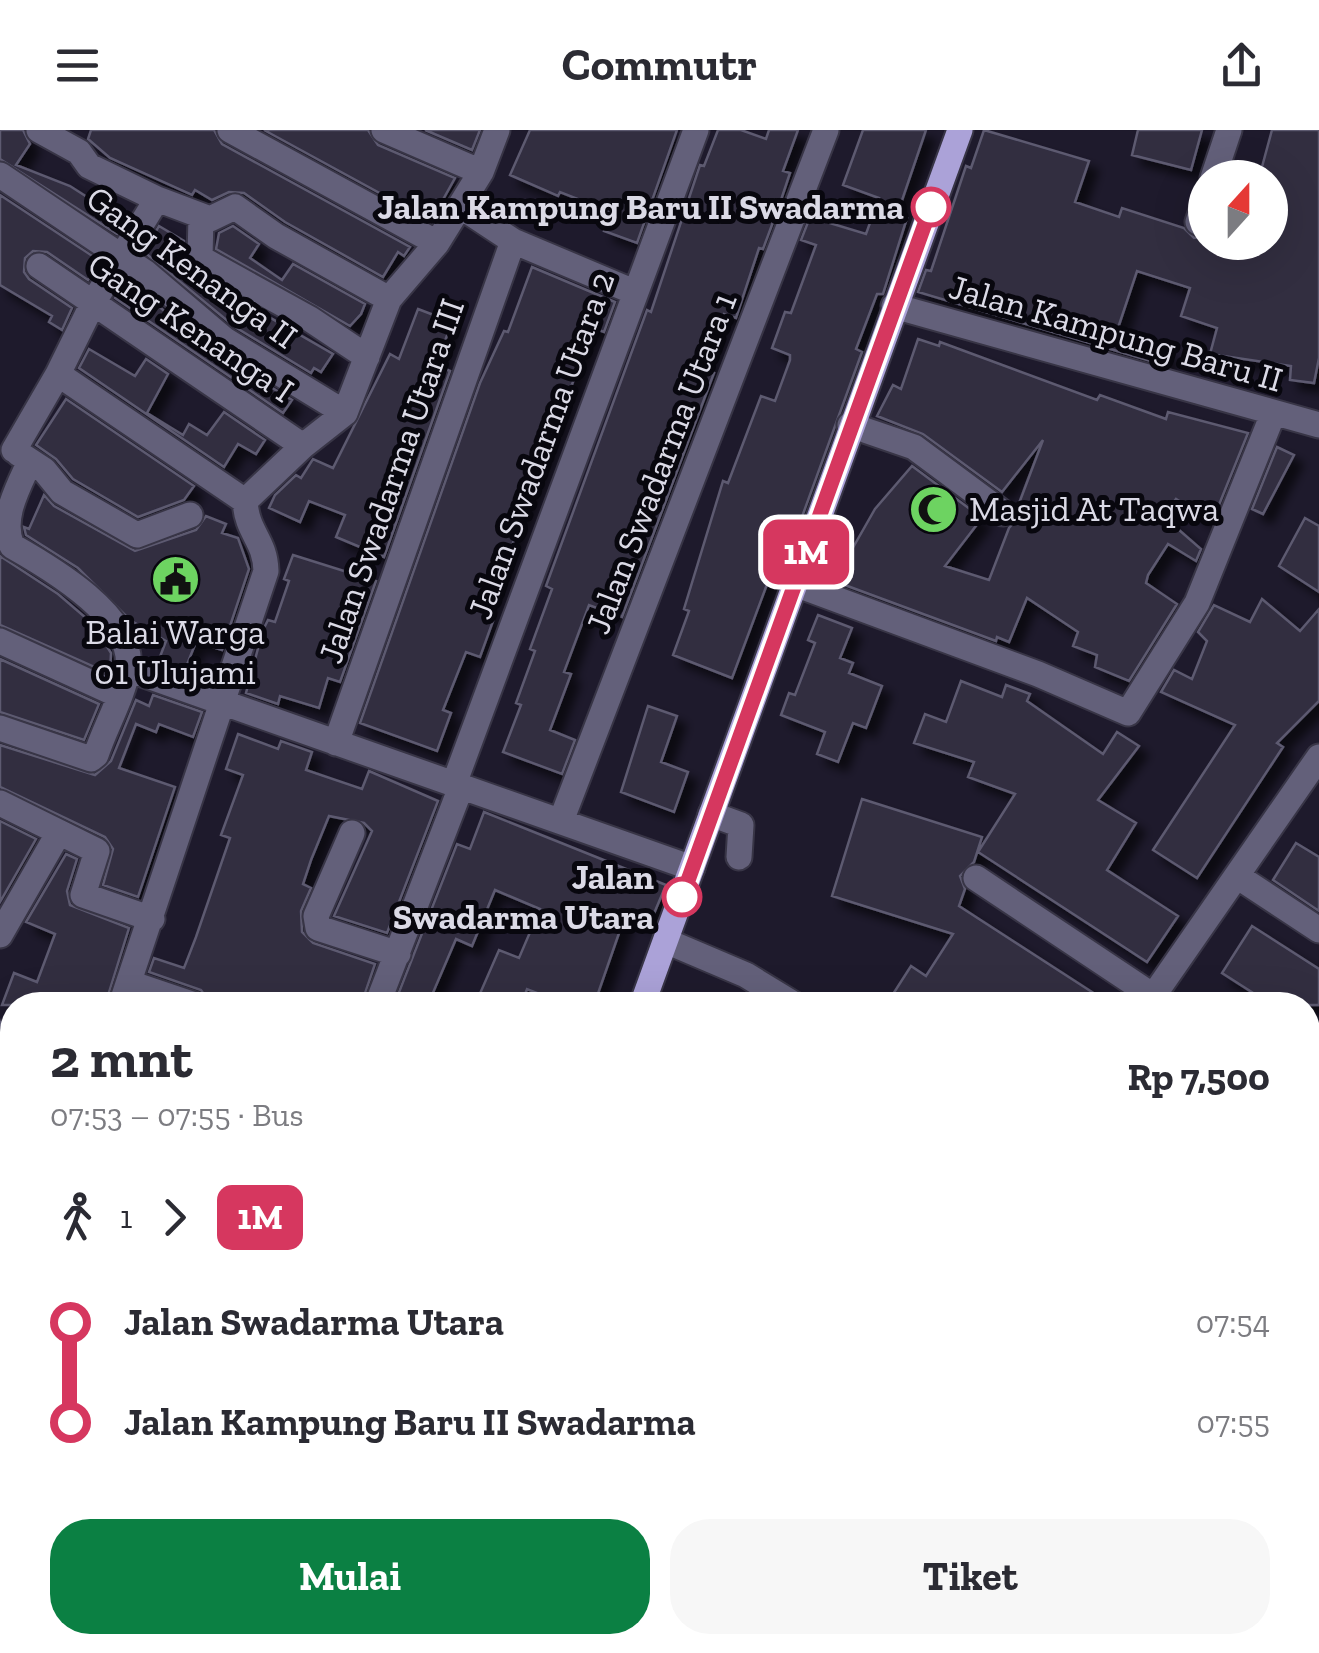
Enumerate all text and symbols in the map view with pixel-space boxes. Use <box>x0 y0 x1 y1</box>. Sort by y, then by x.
icon: menu <box>50 38 105 93</box>
text: Commutr <box>562 38 757 92</box>
icon: share <box>1214 38 1269 93</box>
north arrow <box>1188 160 1288 260</box>
map controls <box>1188 160 1288 260</box>
street label: Gang Kenanga II <box>78 177 306 357</box>
place label: Jalan Kampung Baru II Swadarma <box>377 186 904 228</box>
marker: Jalan Kampung Baru II Swadarma <box>912 188 950 226</box>
street label: Gang Kenanga I <box>80 243 302 411</box>
street label: Jalan Kampung Baru II <box>945 265 1287 401</box>
street label: Jalan Swadarma Utara 2 <box>459 266 623 624</box>
street label: Jalan Swadarma Utara 1 <box>577 287 745 639</box>
street label: Jalan Swadarma Utara III <box>309 293 473 669</box>
mosque icon: Masjid At Taqwa <box>908 483 960 535</box>
place label: Masjid At Taqwa <box>969 488 1219 530</box>
line badge: 1M <box>761 520 851 584</box>
text: 1M <box>783 531 829 573</box>
public building icon: Balai Warga 01 Ulujami <box>149 554 201 606</box>
place label: Balai Warga 01 Ulujami <box>85 611 265 693</box>
place label: Jalan Swadarma Utara <box>393 856 654 938</box>
marker: Jalan Swadarma Utara <box>663 878 701 916</box>
text: 2 mnt <box>50 1025 193 1091</box>
text: Rp 7,500 <box>1127 1054 1270 1100</box>
text: 07:53 – 07:55 · Bus <box>50 1096 303 1134</box>
icon: walk <box>50 1190 105 1245</box>
icon: forward <box>147 1190 202 1245</box>
text: 1M <box>237 1196 283 1238</box>
text: 1 <box>120 1198 132 1236</box>
text: Jalan Swadarma Utara <box>124 1299 504 1345</box>
text: 07:54 <box>1196 1303 1270 1341</box>
text: Jalan Kampung Baru II Swadarma <box>124 1399 696 1445</box>
text: 07:55 <box>1197 1403 1270 1441</box>
button: Mulai <box>50 1519 650 1634</box>
button: Tiket <box>670 1519 1270 1634</box>

